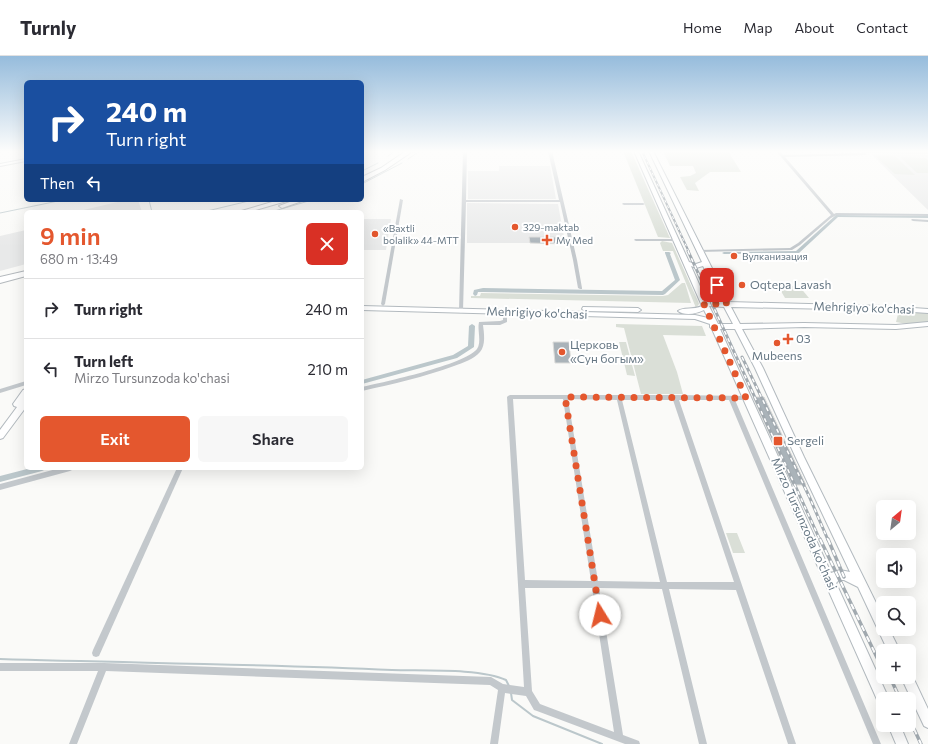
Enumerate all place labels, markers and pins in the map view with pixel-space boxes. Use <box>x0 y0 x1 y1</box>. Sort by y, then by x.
place label: 329-maktab <box>523 221 579 233</box>
place label: «Baxtli bolalik» 44-MTT <box>383 222 460 246</box>
marker: 329-maktab <box>510 222 520 232</box>
marker: «Baxtli bolalik» 44-MTT <box>370 229 380 239</box>
marker: My Med <box>541 234 553 246</box>
place label: My Med <box>556 234 593 246</box>
place label: Вулканизация <box>742 250 808 262</box>
marker: Вулканизация <box>729 251 739 261</box>
pin <box>700 268 734 302</box>
place label: Oqtepa Lavash <box>750 277 831 291</box>
marker: Oqtepa Lavash <box>737 280 747 290</box>
place label: 03 <box>796 331 811 345</box>
marker: 03 <box>783 334 793 344</box>
place label: Церковь «Сун богым» <box>570 337 644 365</box>
marker: Mubeens <box>772 338 782 348</box>
marker: Церковь «Сун богым» <box>557 347 567 357</box>
place label: Mubeens <box>752 348 802 362</box>
place label: Sergeli <box>787 433 824 447</box>
marker: Sergeli <box>772 435 784 447</box>

